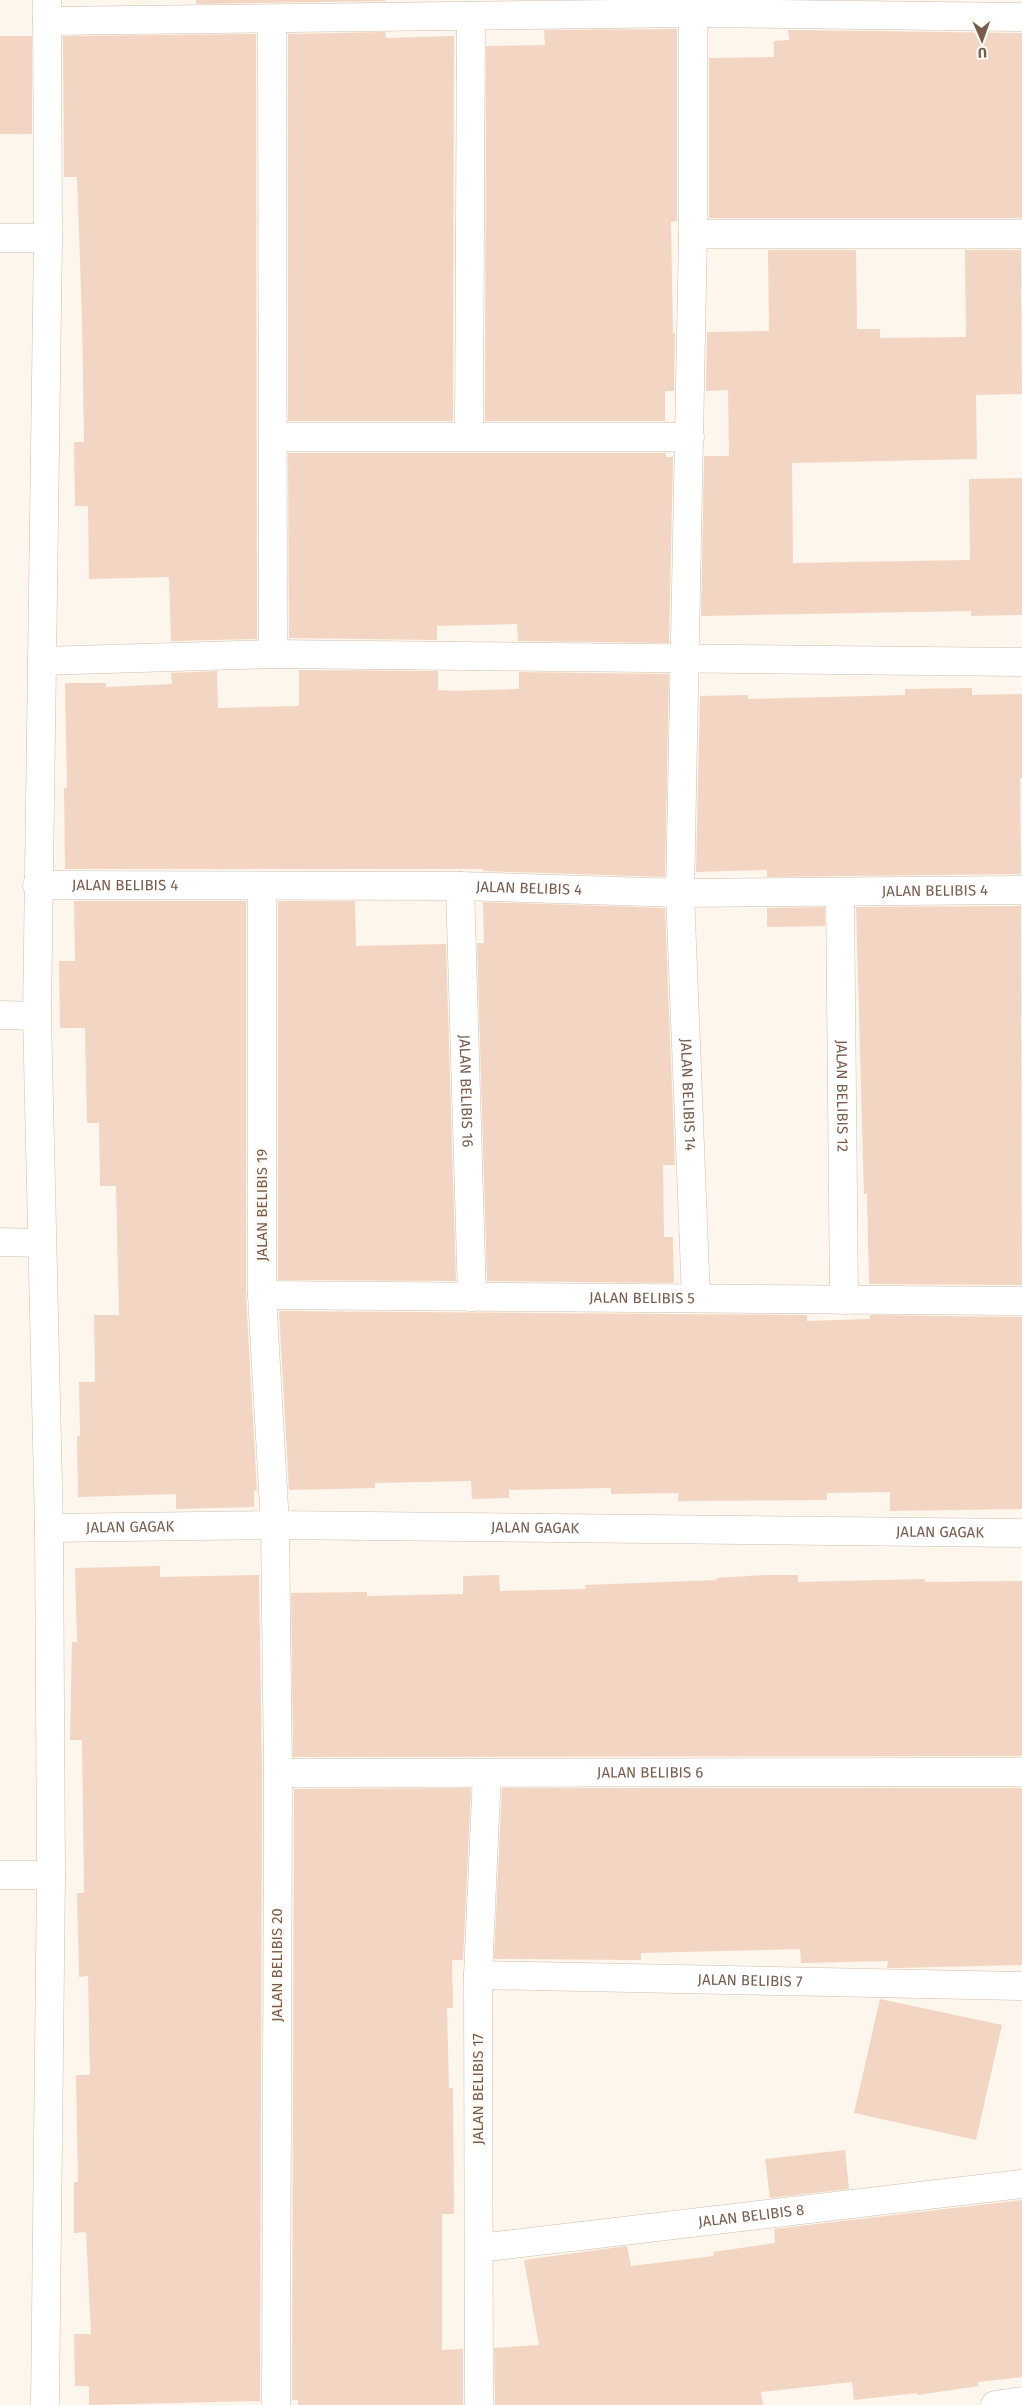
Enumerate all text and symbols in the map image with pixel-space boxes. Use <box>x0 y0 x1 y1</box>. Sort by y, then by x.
north arrow <box>957 15 1007 65</box>
text: U <box>978 44 987 61</box>
street label: JALAN BELIBIS 4 <box>72 876 178 894</box>
street label: JALAN BELIBIS 4 <box>476 878 582 899</box>
street label: JALAN BELIBIS 4 <box>882 881 988 900</box>
street label: JALAN BELIBIS 16 <box>455 1034 477 1148</box>
street label: JALAN BELIBIS 14 <box>677 1038 699 1151</box>
street label: JALAN BELIBIS 12 <box>832 1040 852 1152</box>
street label: JALAN BELIBIS 19 <box>253 1149 271 1261</box>
street label: JALAN BELIBIS 5 <box>589 1289 695 1307</box>
street label: JALAN GAGAK <box>86 1517 174 1537</box>
street label: JALAN GAGAK <box>491 1518 579 1537</box>
street label: JALAN GAGAK <box>896 1523 984 1542</box>
street label: JALAN BELIBIS 6 <box>597 1763 703 1782</box>
street label: JALAN BELIBIS 20 <box>268 1908 286 2022</box>
street label: JALAN BELIBIS 7 <box>697 1970 803 1991</box>
street label: JALAN BELIBIS 17 <box>469 2033 487 2145</box>
street label: JALAN BELIBIS 8 <box>697 2201 805 2231</box>

